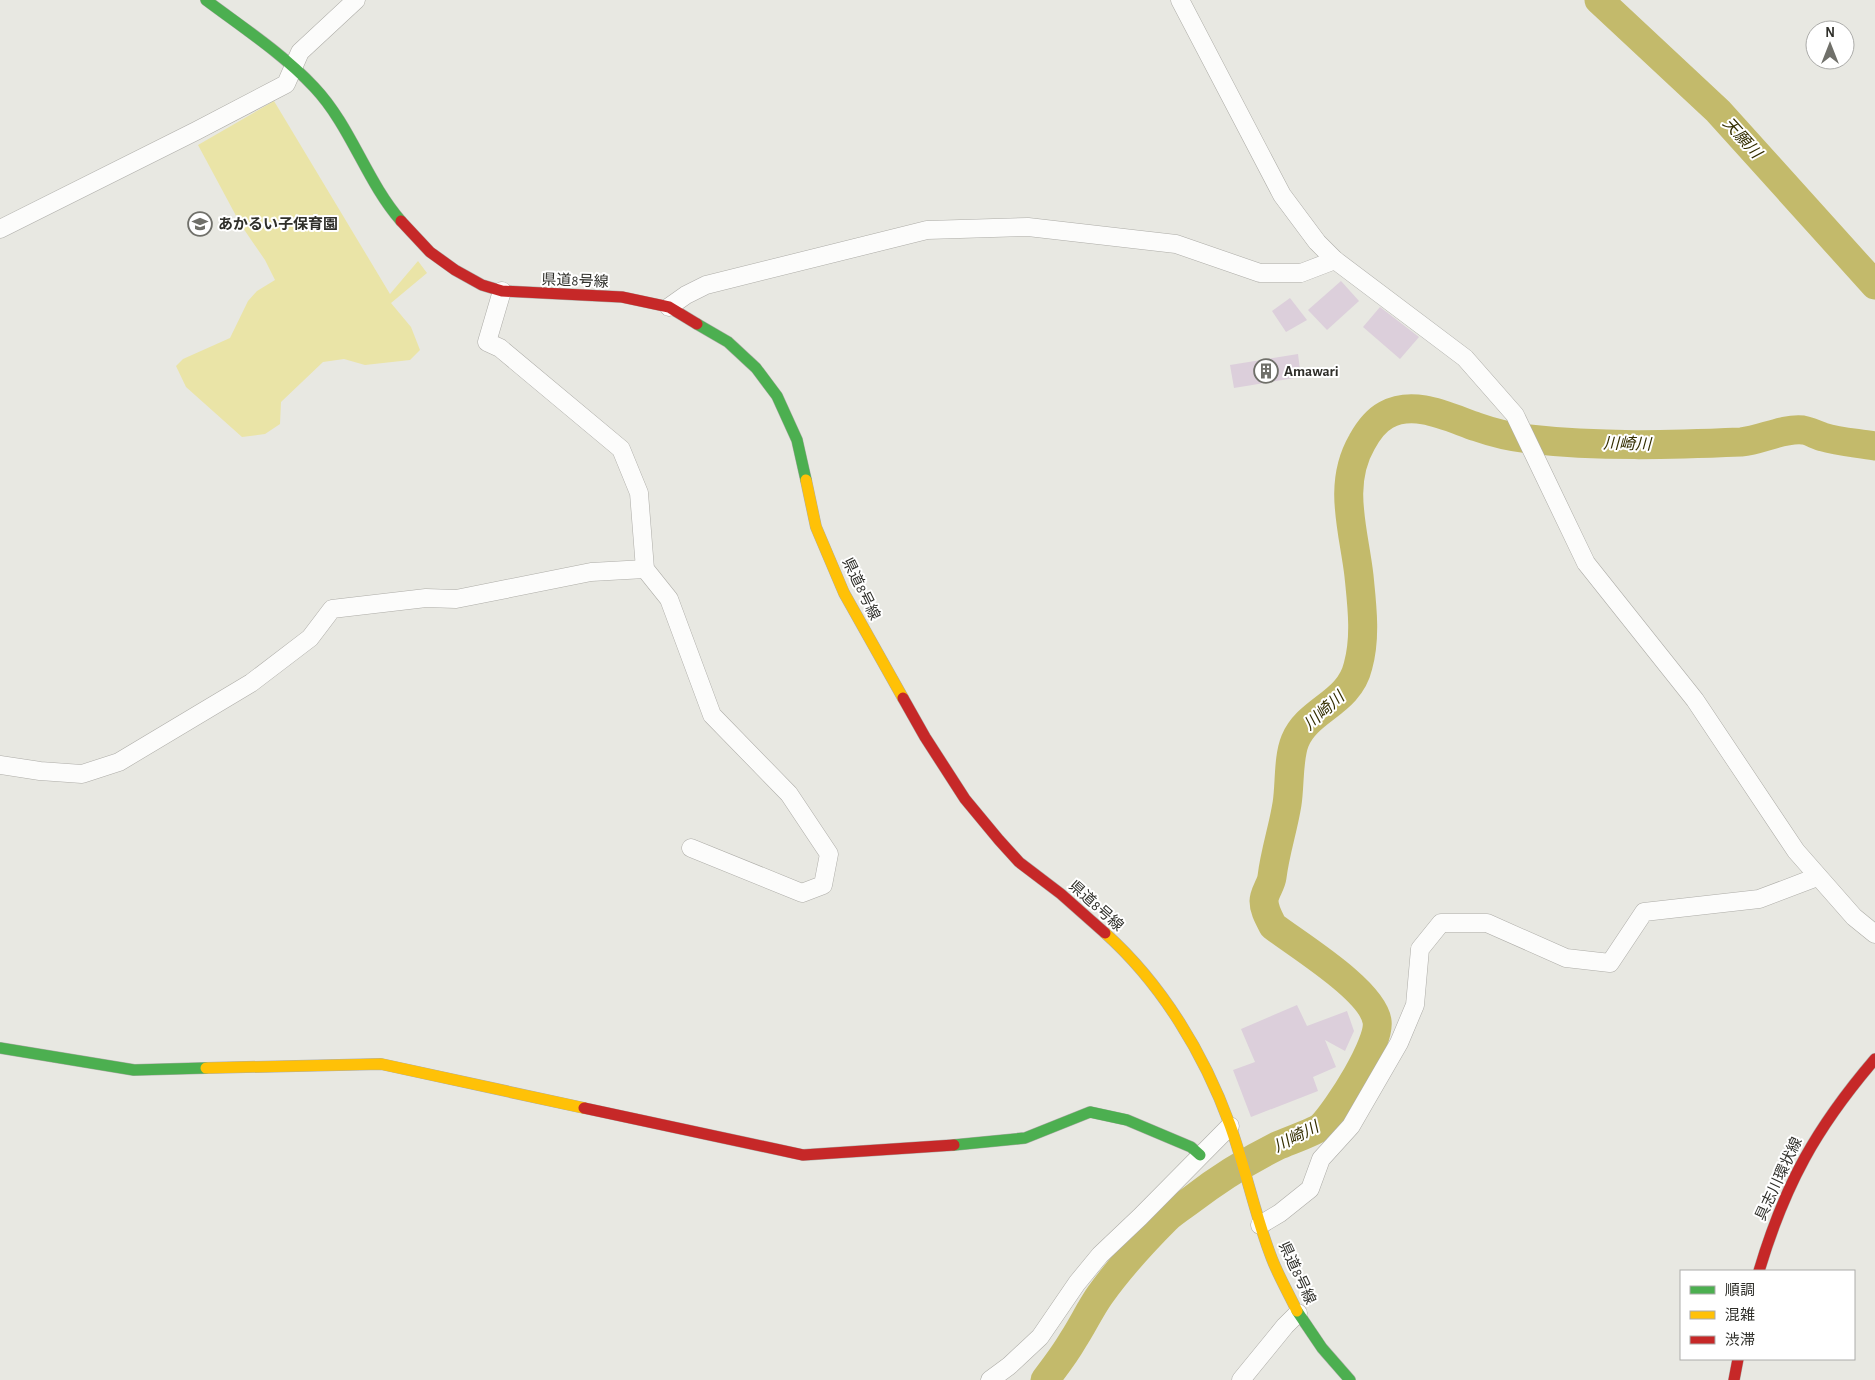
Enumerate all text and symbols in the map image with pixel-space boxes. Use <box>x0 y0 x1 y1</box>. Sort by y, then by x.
north arrow <box>1805 20 1855 70</box>
text: N <box>1825 26 1835 40</box>
water label: 天願川 <box>1720 115 1765 163</box>
school or university icon: あかるい子保育園 <box>187 211 213 237</box>
place label: あかるい子保育園 <box>218 216 338 232</box>
street label: 県道8号線 <box>541 271 609 290</box>
building icon: Amawari <box>1253 358 1279 384</box>
place label: Amawari <box>1284 364 1339 379</box>
water label: 川崎川 <box>1603 435 1653 452</box>
street label: 県道8号線 <box>840 555 883 622</box>
water label: 川崎川 <box>1300 687 1349 733</box>
street label: 県道8号線 <box>1066 877 1127 934</box>
water label: 川崎川 <box>1271 1117 1323 1155</box>
street label: 具志川環状線 <box>1751 1134 1805 1223</box>
street label: 県道8号線 <box>1276 1239 1319 1307</box>
legend <box>1680 1270 1855 1360</box>
text: 順調 <box>1725 1283 1755 1298</box>
text: 混雑 <box>1725 1307 1755 1323</box>
text: 渋滞 <box>1725 1332 1755 1348</box>

